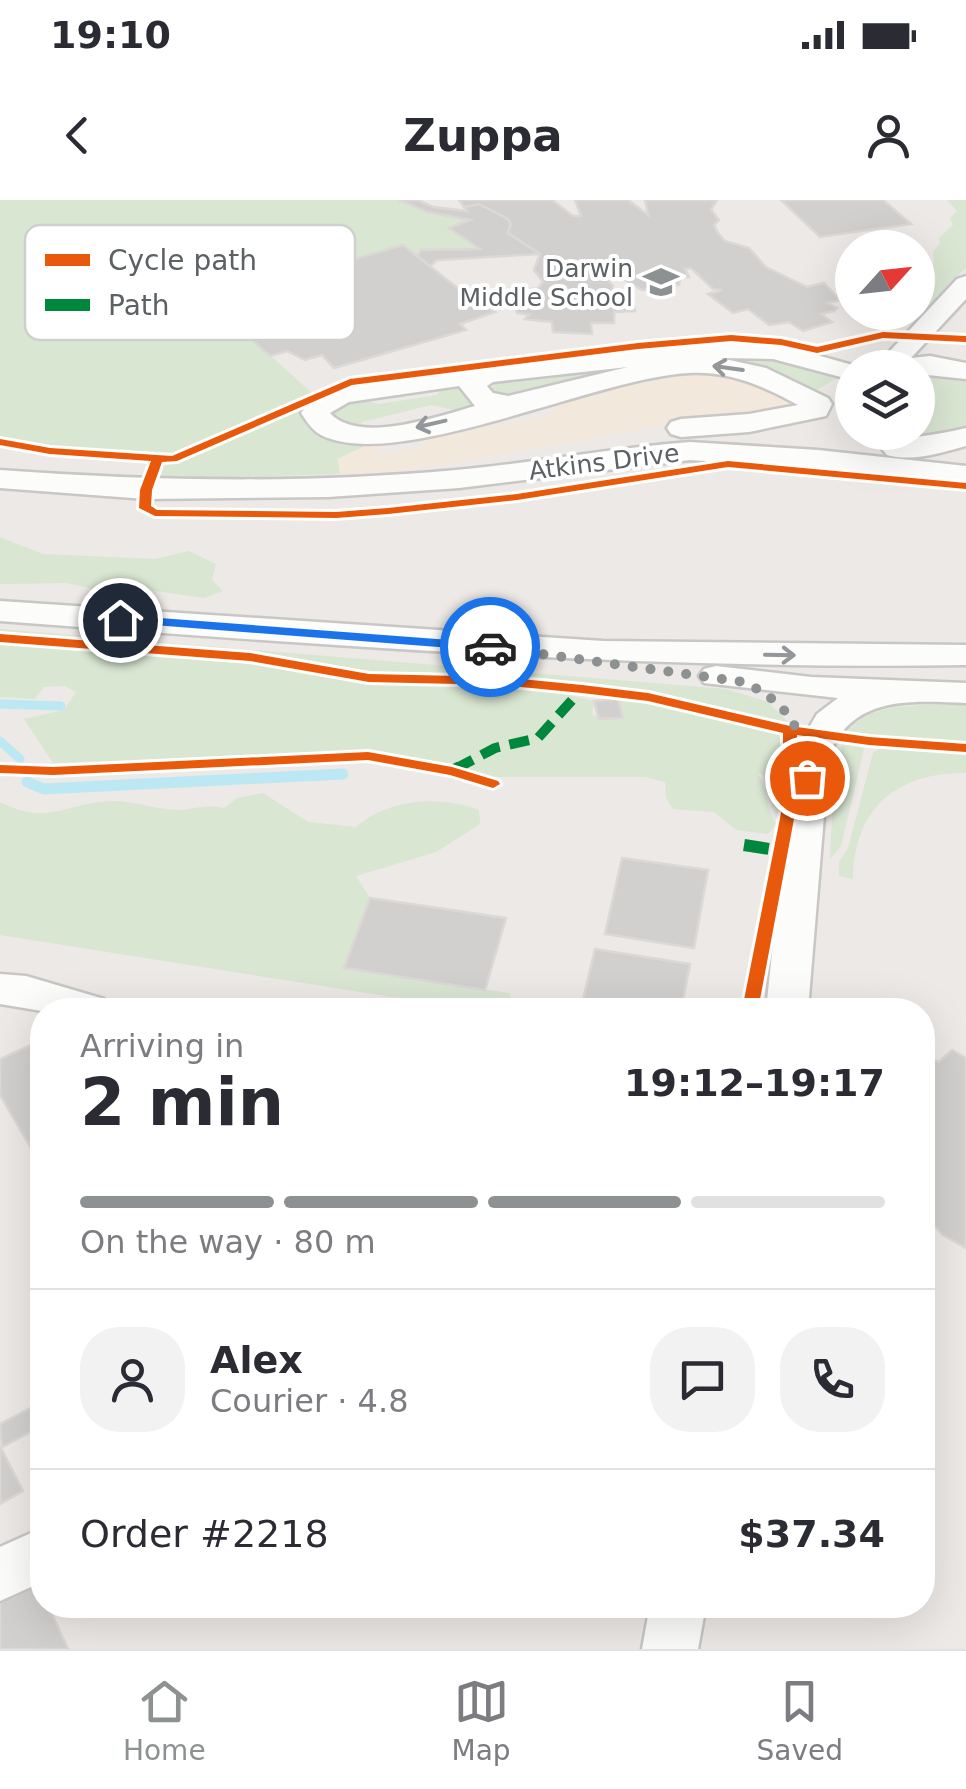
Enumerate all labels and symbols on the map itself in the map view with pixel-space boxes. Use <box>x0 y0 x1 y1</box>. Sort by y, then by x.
legend <box>25 225 355 340</box>
north arrow <box>835 230 935 330</box>
text: Cycle path <box>108 244 257 277</box>
place label: Darwin Middle School <box>459 254 633 312</box>
school or university icon: Darwin Middle School <box>642 263 680 301</box>
text: Path <box>108 289 170 322</box>
one-way arrow <box>713 359 745 377</box>
one-way arrow <box>416 416 448 434</box>
street label: Atkins Drive <box>527 438 681 486</box>
pin <box>78 578 163 663</box>
courier <box>440 597 540 697</box>
one-way arrow <box>763 645 795 664</box>
pin <box>765 736 850 821</box>

